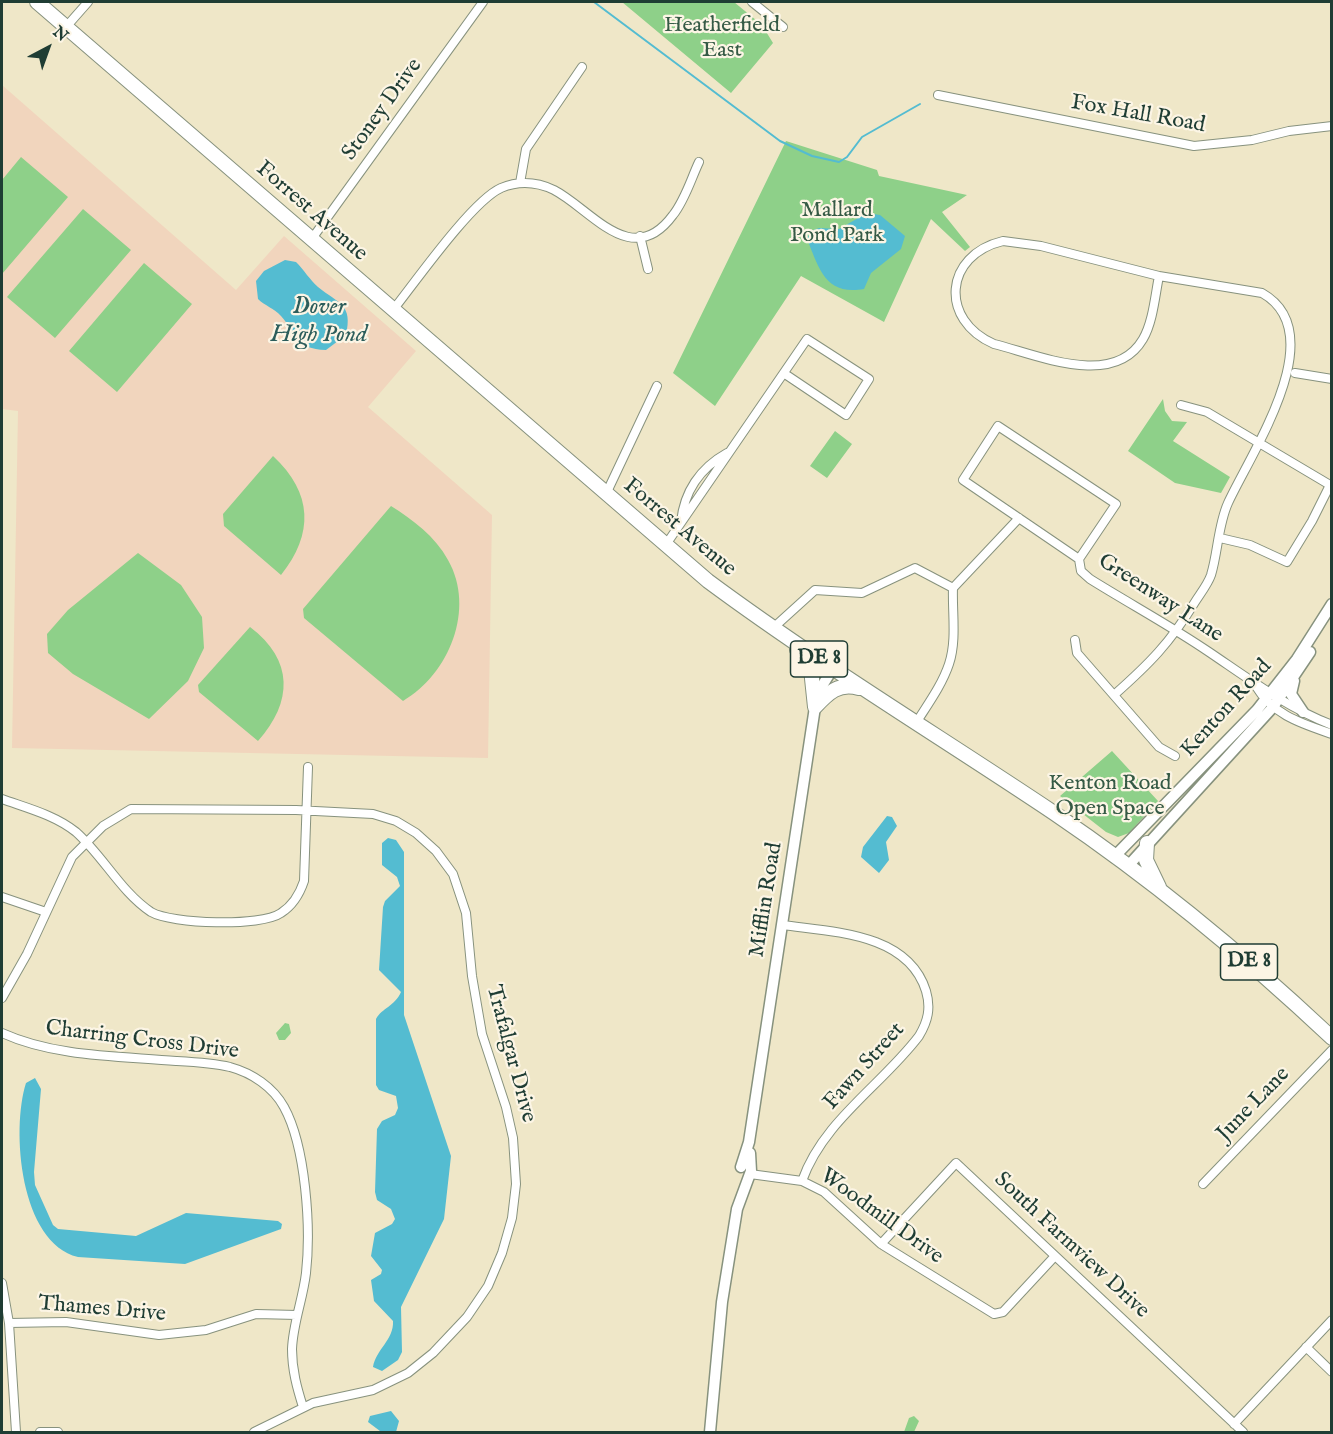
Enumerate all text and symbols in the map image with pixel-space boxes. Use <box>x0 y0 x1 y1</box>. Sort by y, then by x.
park label: Heatherfield East <box>664 13 780 64</box>
north arrow <box>18 18 78 78</box>
text: N <box>48 22 72 47</box>
street label: Stoney Drive <box>337 54 429 166</box>
street label: Fox Hall Road <box>1069 90 1207 140</box>
street label: Forrest Avenue <box>250 156 372 268</box>
park label: Mallard Pond Park <box>790 198 884 249</box>
water label: Dover High Pond <box>271 294 367 350</box>
street label: Forrest Avenue <box>617 473 741 583</box>
street label: Greenway Lane <box>1093 549 1227 649</box>
road number: DE 8 <box>790 641 848 677</box>
street label: Kenton Road <box>1176 654 1278 764</box>
park label: Kenton Road Open Space <box>1048 771 1172 822</box>
street label: Mifflin Road <box>745 841 789 959</box>
road number: DE 8 <box>1220 944 1278 980</box>
street label: Trafalgar Drive <box>479 982 541 1126</box>
street label: Charring Cross Drive <box>44 1016 240 1066</box>
street label: Fawn Street <box>819 1018 911 1116</box>
street label: June Lane <box>1212 1062 1296 1148</box>
street label: Woodmill Drive <box>814 1163 948 1271</box>
street label: South Farmview Drive <box>988 1167 1154 1325</box>
street label: Thames Drive <box>37 1291 167 1329</box>

